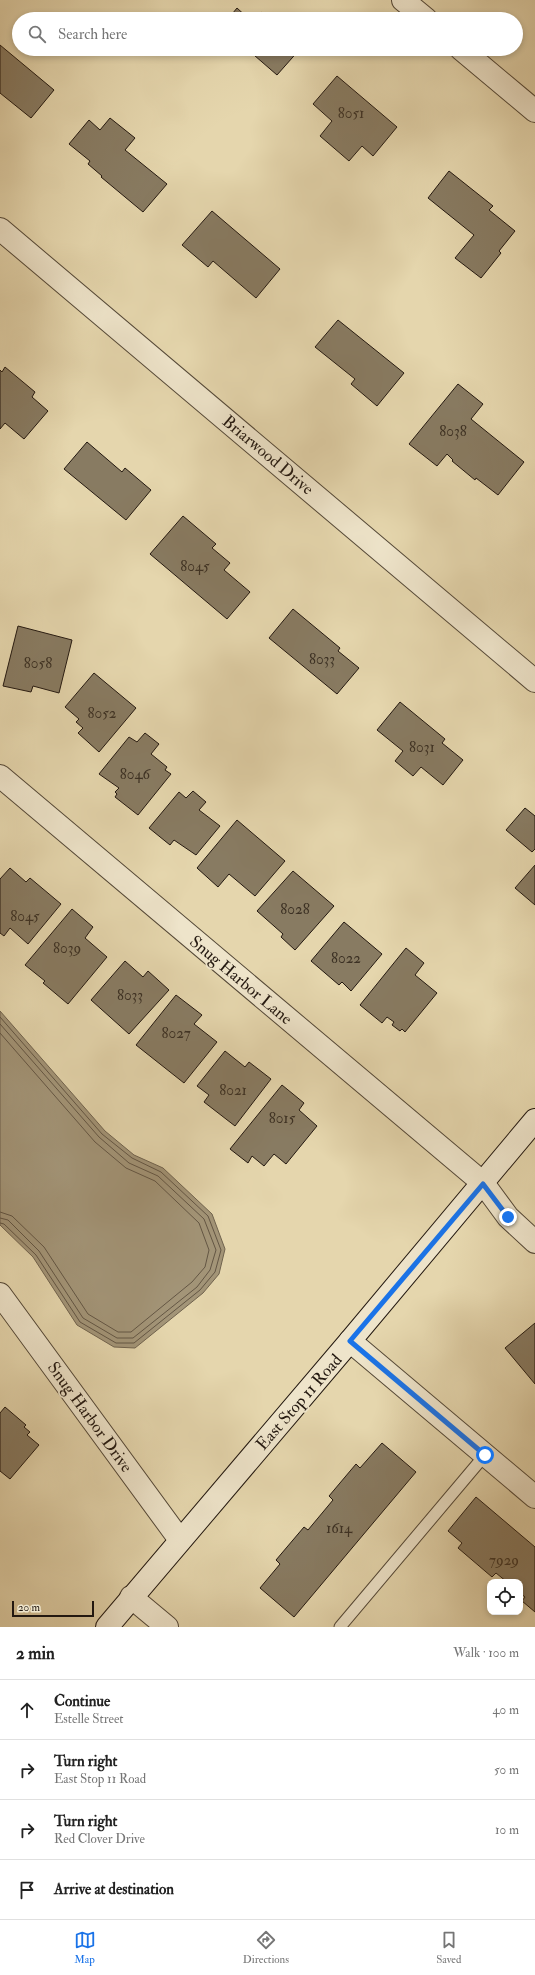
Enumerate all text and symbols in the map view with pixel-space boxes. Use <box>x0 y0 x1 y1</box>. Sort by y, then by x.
search box <box>12 12 523 56</box>
icon: search <box>26 23 48 45</box>
text: Search here <box>58 25 127 44</box>
house number: 8051 <box>338 104 364 123</box>
street label: Briarwood Drive <box>218 411 318 499</box>
house number: 8038 <box>439 422 467 441</box>
house number: 8045 <box>180 557 210 576</box>
house number: 8033 <box>309 650 335 669</box>
house number: 8058 <box>24 654 52 673</box>
house number: 8052 <box>88 704 117 723</box>
house number: 8031 <box>409 738 435 757</box>
house number: 8046 <box>120 765 152 784</box>
house number: 8028 <box>280 900 310 919</box>
house number: 8045 <box>10 907 40 926</box>
street label: Snug Harbor Lane <box>185 931 297 1029</box>
house number: 8039 <box>53 939 81 958</box>
house number: 8022 <box>331 949 361 968</box>
house number: 8033 <box>117 986 143 1005</box>
house number: 8027 <box>161 1024 191 1043</box>
house number: 8021 <box>219 1081 247 1100</box>
house number: 8015 <box>269 1109 296 1128</box>
route end <box>499 1208 517 1226</box>
street label: East Stop 11 Road <box>251 1349 348 1455</box>
street label: Snug Harbor Drive <box>43 1358 137 1476</box>
route start <box>476 1446 494 1464</box>
house number: 1614 <box>326 1519 353 1538</box>
house number: 7929 <box>489 1551 519 1570</box>
map controls <box>487 1579 523 1615</box>
button: locate <box>487 1579 523 1615</box>
scale bar <box>12 1599 94 1618</box>
text: 20 m <box>18 1601 40 1614</box>
text: 2 min <box>16 1643 55 1664</box>
text: Walk · 100 m <box>453 1645 519 1661</box>
text: Continue <box>54 1692 110 1711</box>
icon: ahead <box>16 1699 38 1721</box>
text: 40 m <box>493 1702 519 1718</box>
text: Estelle Street <box>54 1711 124 1727</box>
text: Turn right <box>54 1752 117 1771</box>
icon: right <box>16 1759 38 1781</box>
text: 50 m <box>494 1762 519 1778</box>
text: East Stop 11 Road <box>54 1771 146 1787</box>
text: Turn right <box>54 1812 117 1831</box>
icon: right <box>16 1819 38 1841</box>
text: 10 m <box>495 1822 519 1838</box>
text: Red Clover Drive <box>54 1831 145 1847</box>
icon: arrive <box>16 1879 38 1901</box>
text: Arrive at destination <box>54 1880 174 1899</box>
tab: Map <box>74 1929 96 1966</box>
tab: Directions <box>243 1929 289 1966</box>
tab: Saved <box>436 1929 461 1966</box>

